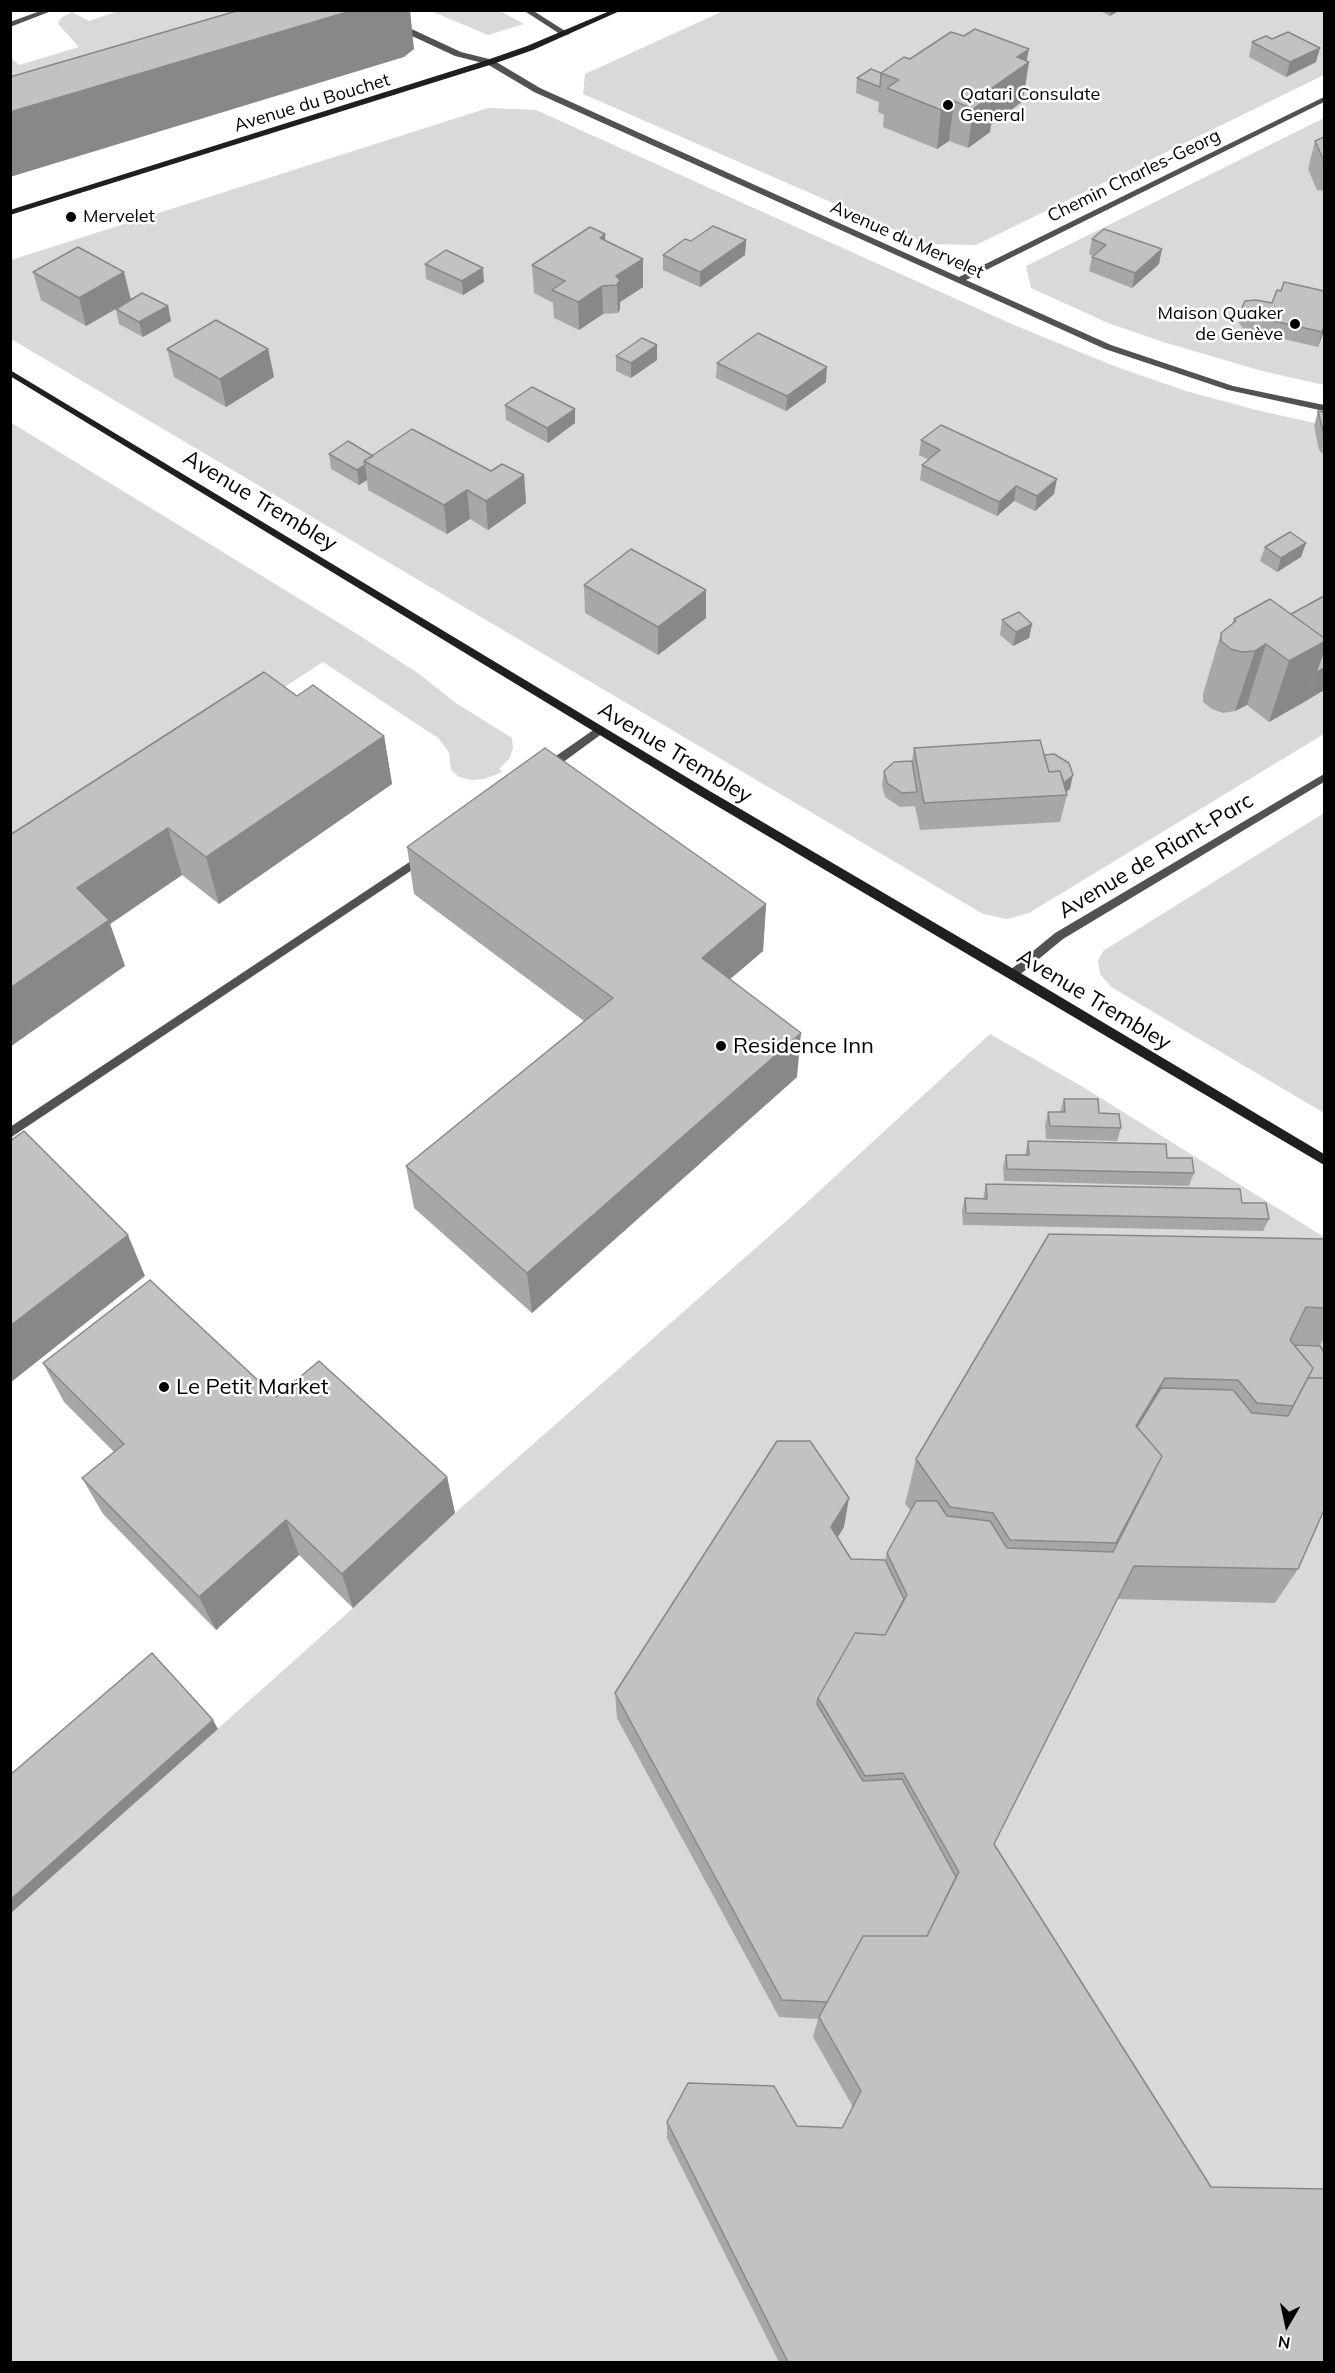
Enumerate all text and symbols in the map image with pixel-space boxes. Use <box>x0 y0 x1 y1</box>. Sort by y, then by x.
street label: Avenue du Bouchet <box>232 69 392 137</box>
place label: Qatari Consulate General <box>960 84 1100 127</box>
marker: Qatari Consulate General <box>941 98 955 112</box>
street label: Chemin Charles-Georg <box>1044 125 1224 227</box>
street label: Avenue du Mervelet <box>827 197 987 283</box>
place label: Mervelet <box>83 206 155 228</box>
marker: Mervelet <box>64 210 78 224</box>
place label: Maison Quaker de Genève <box>1158 303 1283 346</box>
marker: Maison Quaker de Genève <box>1288 317 1302 331</box>
street label: Avenue Trembley <box>178 445 342 557</box>
street label: Avenue Trembley <box>593 697 757 809</box>
street label: Avenue de Riant-Parc <box>1054 787 1258 925</box>
street label: Avenue Trembley <box>1012 944 1176 1056</box>
place label: Residence Inn <box>733 1033 874 1059</box>
marker: Residence Inn <box>714 1039 728 1053</box>
place label: Le Petit Market <box>176 1374 329 1400</box>
marker: Le Petit Market <box>157 1380 171 1394</box>
north arrow <box>1257 2295 1317 2355</box>
text: N <box>1277 2332 1292 2354</box>

